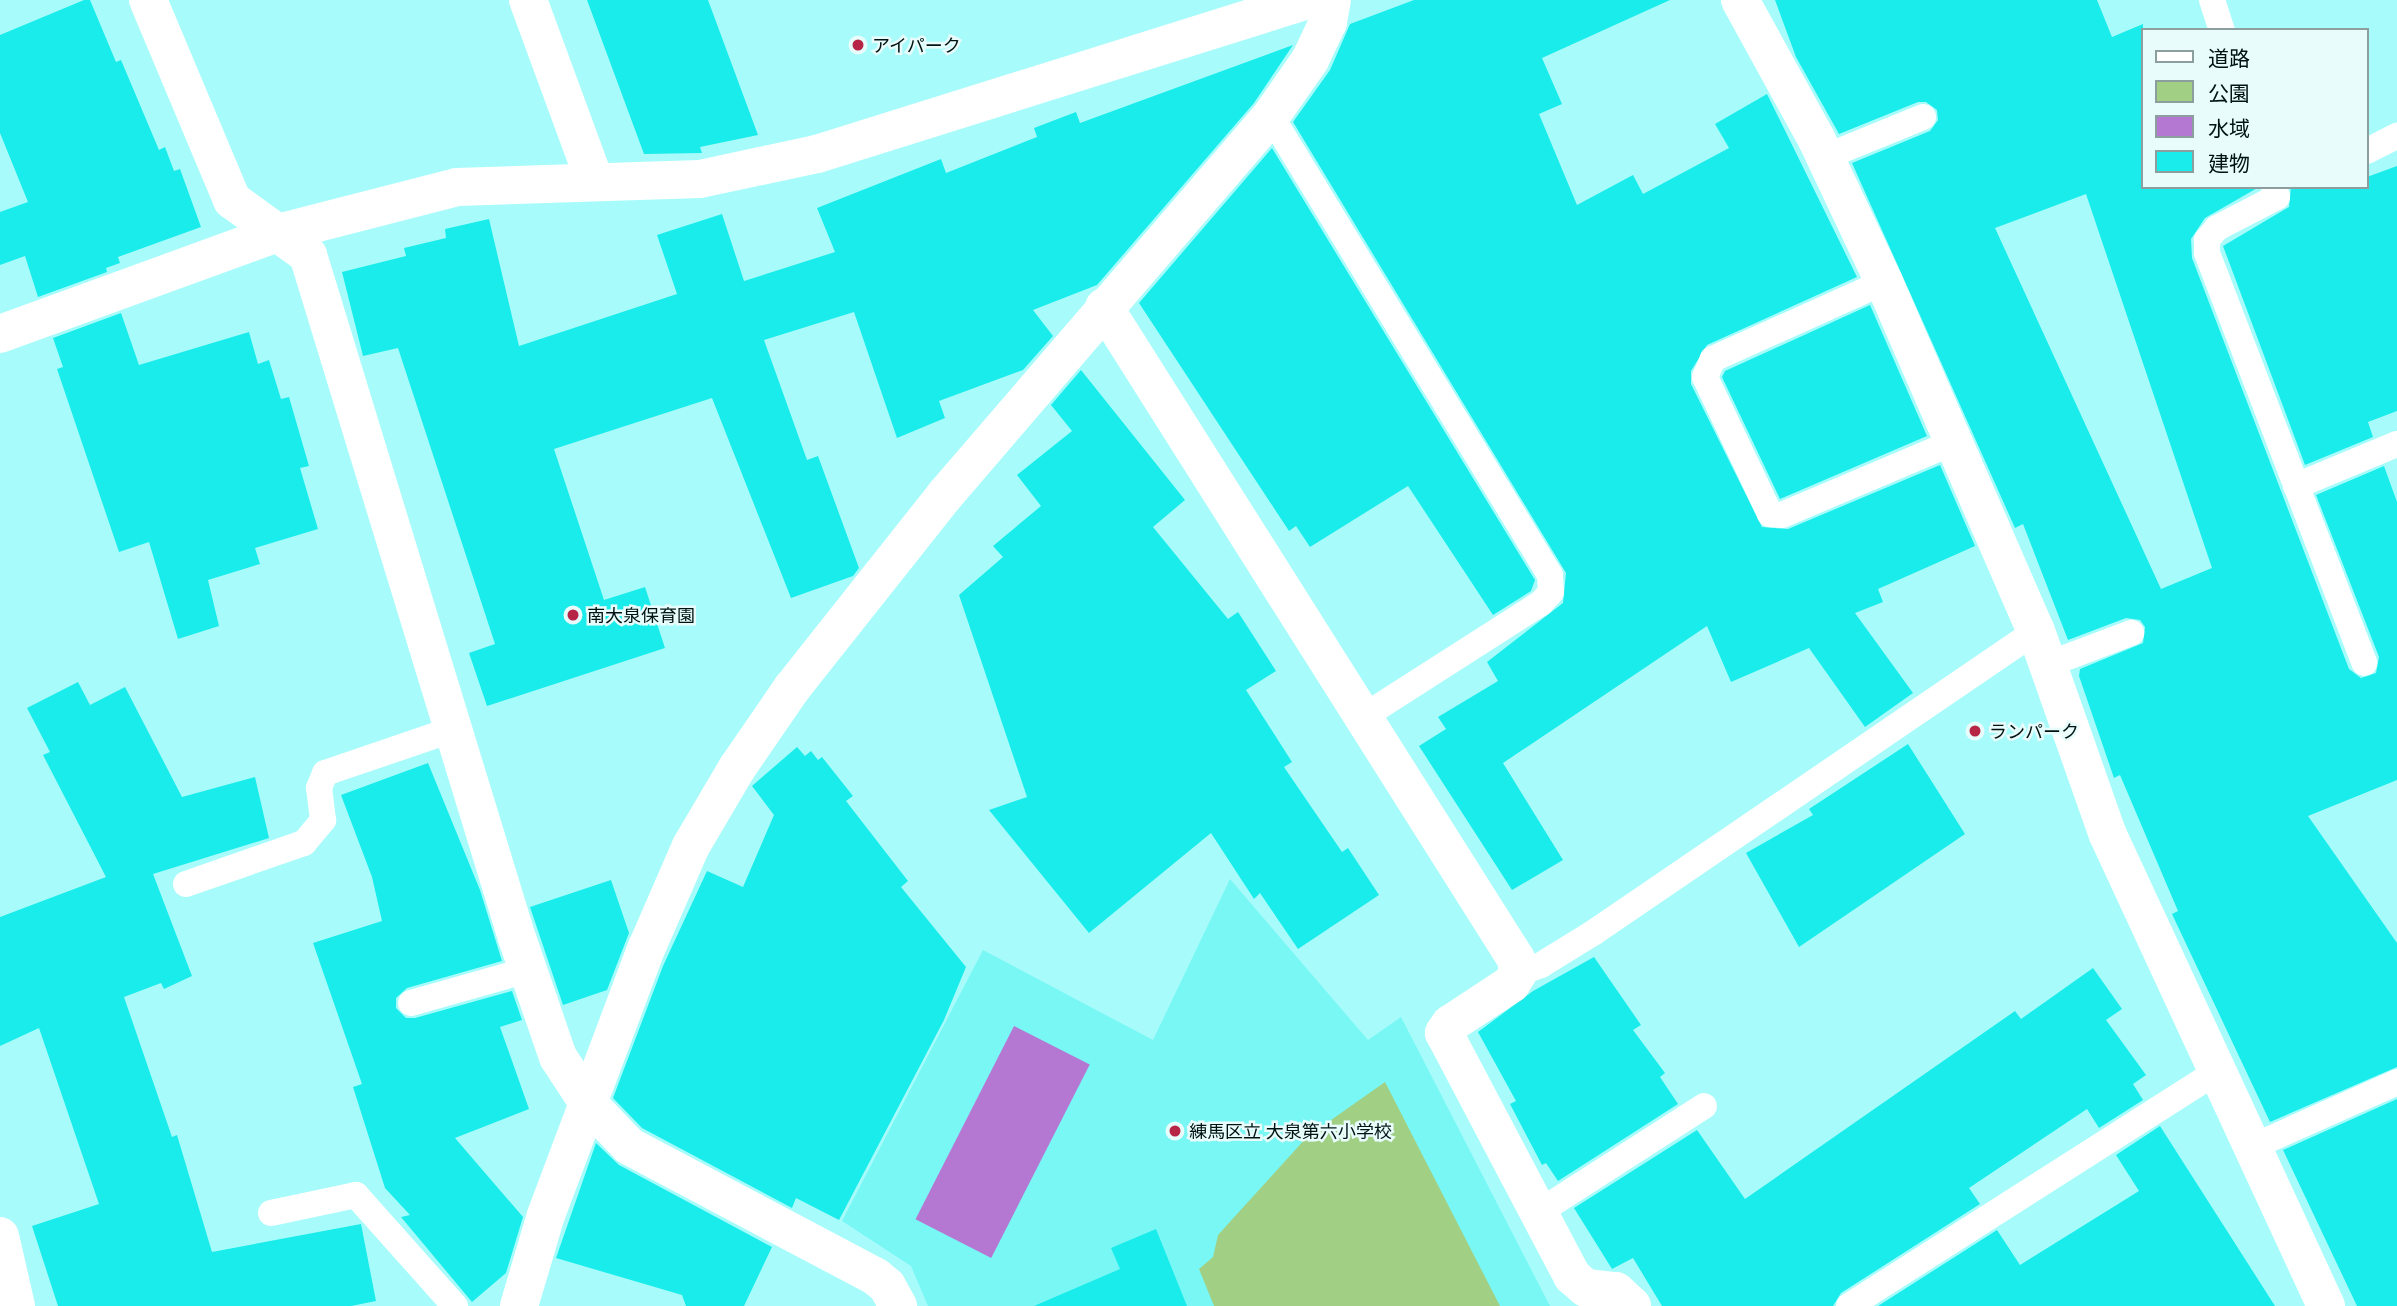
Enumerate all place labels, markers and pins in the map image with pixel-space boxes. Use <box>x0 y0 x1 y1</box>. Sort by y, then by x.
place label: アイパーク <box>872 34 962 56</box>
marker: アイパーク <box>850 37 866 53</box>
place label: 南大泉保育園 <box>587 604 695 626</box>
marker: 南大泉保育園 <box>565 607 581 623</box>
place label: ランパーク <box>1989 720 2079 742</box>
marker: ランパーク <box>1967 723 1983 739</box>
place label: 練馬区立 大泉第六小学校 <box>1189 1120 1392 1142</box>
marker: 練馬区立 大泉第六小学校 <box>1167 1123 1183 1139</box>

